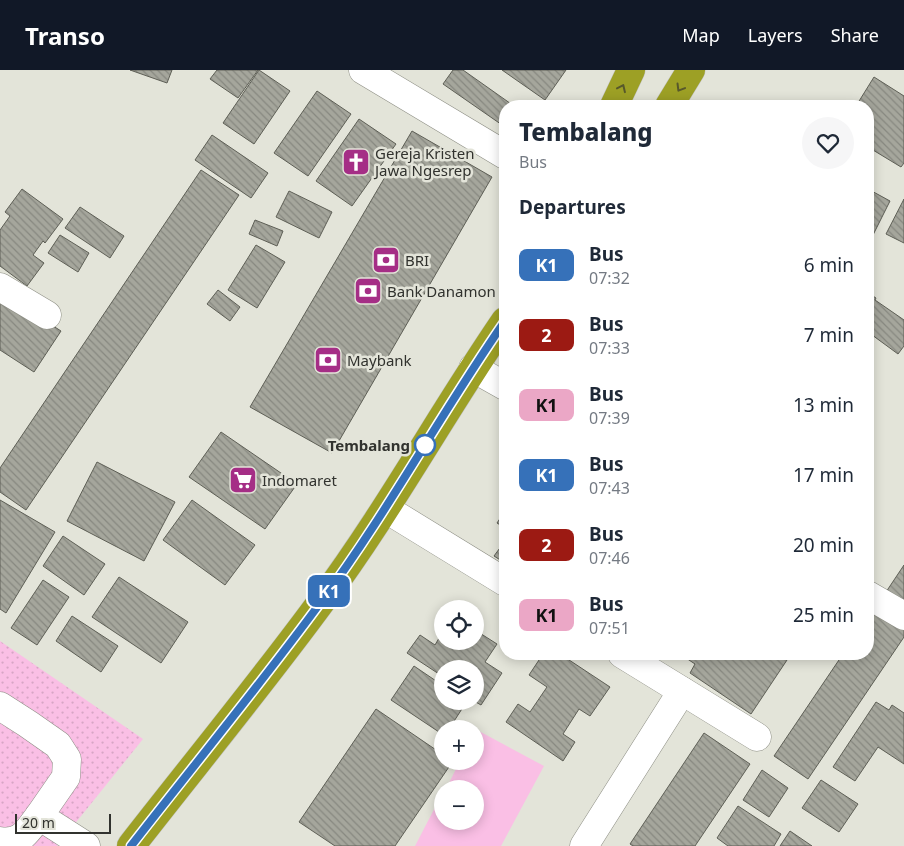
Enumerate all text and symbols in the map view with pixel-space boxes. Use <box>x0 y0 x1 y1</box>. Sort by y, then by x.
text: Transo <box>25 19 105 52</box>
text: Map <box>682 23 720 47</box>
text: Layers <box>748 23 803 47</box>
text: Share <box>831 23 879 47</box>
one-way arrow <box>677 83 687 92</box>
one-way arrow <box>616 84 626 93</box>
text: Tembalang <box>519 115 653 148</box>
button: heart <box>802 117 854 169</box>
place label: Gereja Kristen Jawa Ngesrep <box>373 143 475 180</box>
church icon: Gereja Kristen Jawa Ngesrep <box>341 147 371 177</box>
text: Bus <box>519 151 547 173</box>
text: Departures <box>519 194 626 220</box>
text: Bus <box>589 241 624 267</box>
bank icon: BRI <box>371 245 401 275</box>
place label: BRI <box>405 250 429 270</box>
text: 6 min <box>804 252 854 278</box>
text: K1 <box>535 253 558 277</box>
text: 07:32 <box>589 267 630 289</box>
bank icon: Bank Danamon <box>353 276 383 306</box>
place label: Bank Danamon <box>387 281 496 301</box>
text: Bus <box>589 311 624 337</box>
text: 7 min <box>804 322 854 348</box>
text: 2 <box>541 323 552 347</box>
text: 07:33 <box>589 337 630 359</box>
bank icon: Maybank <box>313 345 343 375</box>
place label: Maybank <box>347 350 412 370</box>
text: Bus <box>589 381 624 407</box>
text: 13 min <box>793 392 854 418</box>
text: K1 <box>535 393 558 417</box>
text: 07:39 <box>589 407 630 429</box>
marker: Tembalang <box>414 434 436 456</box>
place label: Tembalang <box>328 435 410 455</box>
text: Bus <box>589 451 624 477</box>
text: 17 min <box>793 462 854 488</box>
text: K1 <box>535 463 558 487</box>
supermarket icon: Indomaret <box>228 465 258 495</box>
place label: Indomaret <box>262 470 337 490</box>
text: 07:43 <box>589 477 630 499</box>
text: Bus <box>589 521 624 547</box>
text: 20 min <box>793 532 854 558</box>
text: 2 <box>541 533 552 557</box>
text: 07:46 <box>589 547 630 569</box>
line badge: K1 <box>306 575 352 607</box>
text: K1 <box>318 579 340 603</box>
text: Bus <box>589 591 624 617</box>
map controls <box>434 600 484 830</box>
button: locate <box>434 600 484 650</box>
text: 25 min <box>793 602 854 628</box>
text: K1 <box>535 603 558 627</box>
text: 07:51 <box>589 617 630 639</box>
button: layers <box>434 660 484 710</box>
button: + <box>434 720 484 770</box>
button: − <box>434 780 484 830</box>
scale bar <box>15 811 111 834</box>
text: 20 m <box>22 813 55 832</box>

